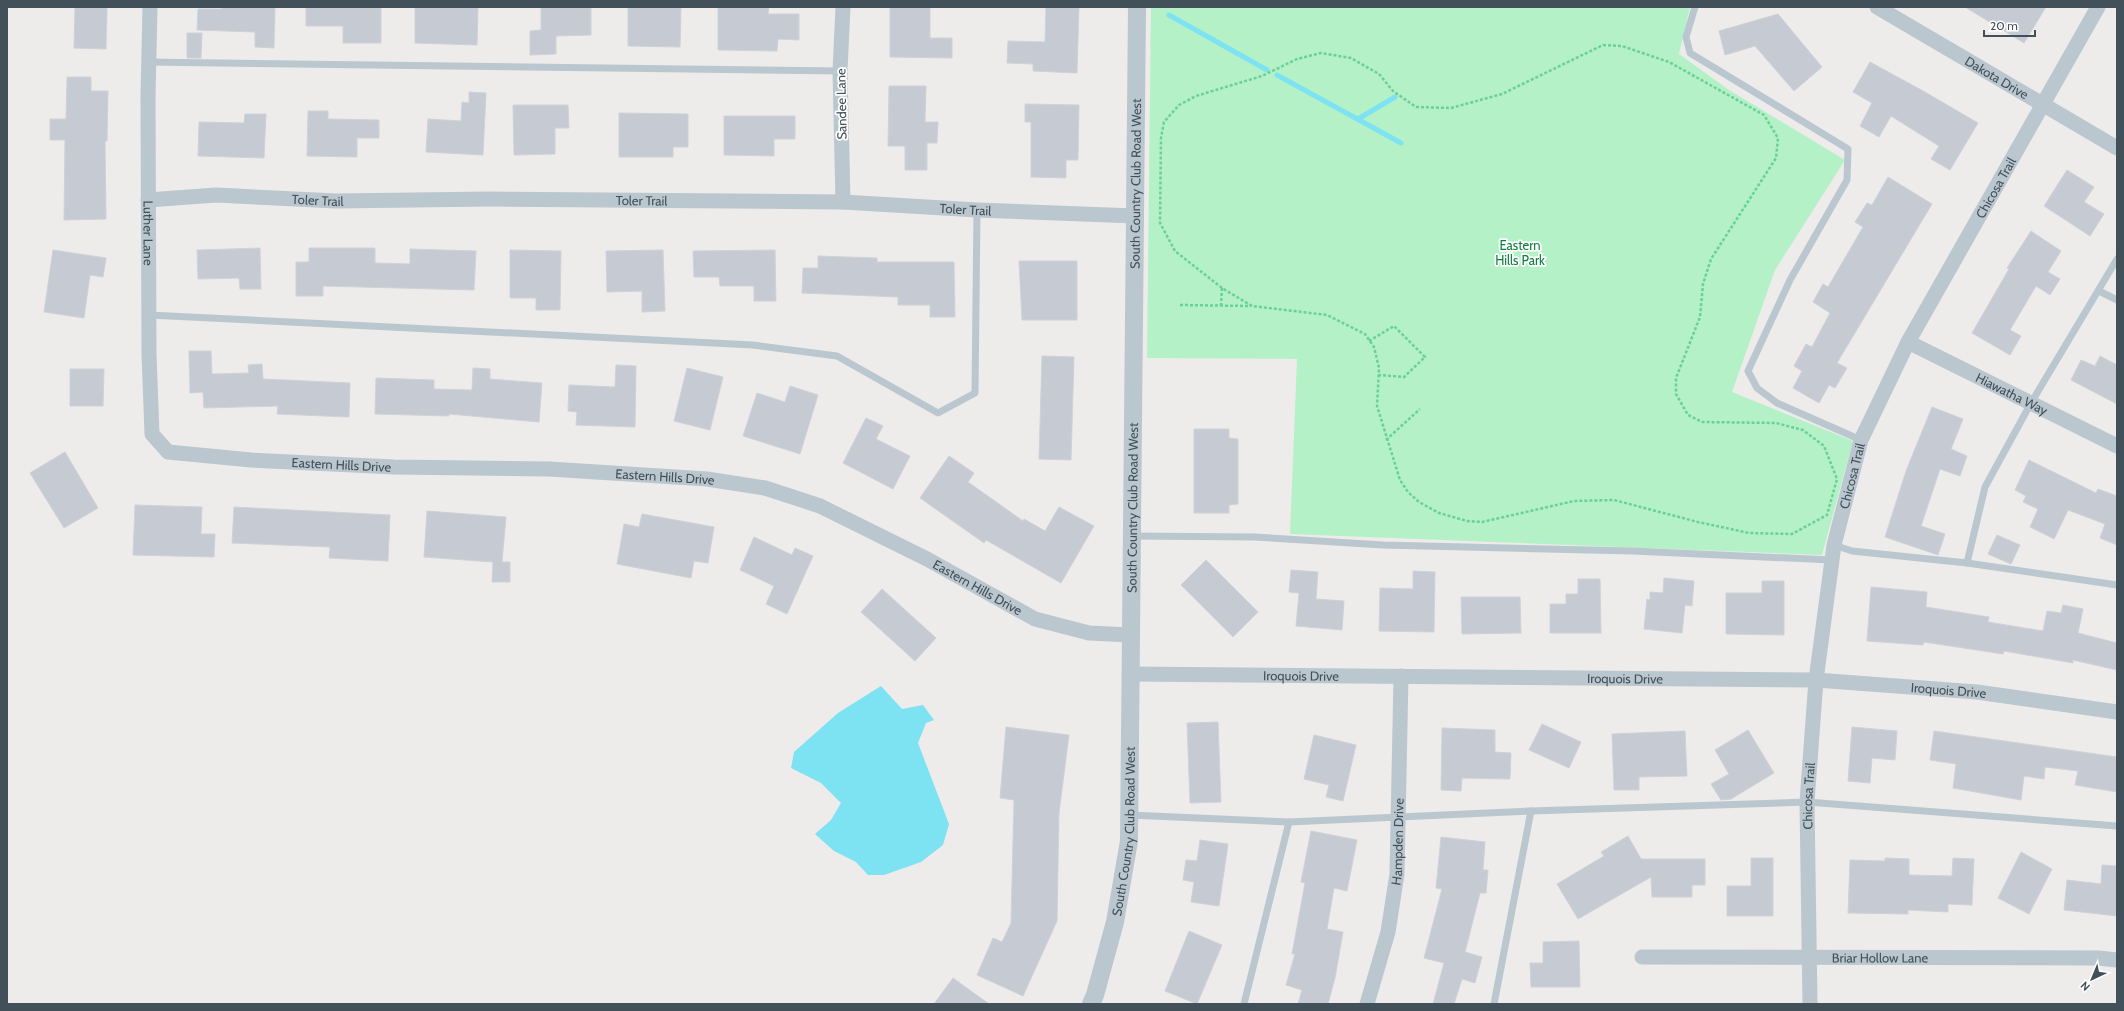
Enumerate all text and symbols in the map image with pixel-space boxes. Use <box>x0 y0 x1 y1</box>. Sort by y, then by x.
scale bar <box>1984 12 2035 38</box>
text: 20 m <box>1990 18 2018 33</box>
street label: Dakota Drive <box>1962 53 2032 102</box>
street label: Sandee Lane <box>832 68 850 140</box>
street label: South Country Club Road West <box>1126 98 1144 269</box>
street label: Chicosa Trail <box>1972 155 2019 221</box>
street label: Toler Trail <box>291 191 344 209</box>
street label: Toler Trail <box>616 192 668 209</box>
street label: Luther Lane <box>140 200 157 266</box>
street label: Toler Trail <box>939 200 992 219</box>
park label: Eastern Hills Park <box>1495 237 1545 268</box>
street label: Hiawatha Way <box>1973 369 2051 418</box>
street label: South Country Club Road West <box>1123 422 1141 593</box>
street label: Chicosa Trail <box>1836 441 1868 510</box>
street label: Eastern Hills Drive <box>291 454 392 475</box>
street label: Eastern Hills Drive <box>615 465 716 488</box>
street label: Eastern Hills Drive <box>930 556 1025 619</box>
street label: Iroquois Drive <box>1263 667 1339 684</box>
street label: Iroquois Drive <box>1587 670 1663 687</box>
street label: Iroquois Drive <box>1910 679 1988 701</box>
street label: South Country Club Road West <box>1108 746 1138 917</box>
street label: Chicosa Trail <box>1799 762 1818 830</box>
street label: Hampden Drive <box>1387 798 1407 886</box>
street label: Briar Hollow Lane <box>1832 949 1929 966</box>
north arrow <box>2072 959 2112 999</box>
text: N <box>2077 978 2093 994</box>

